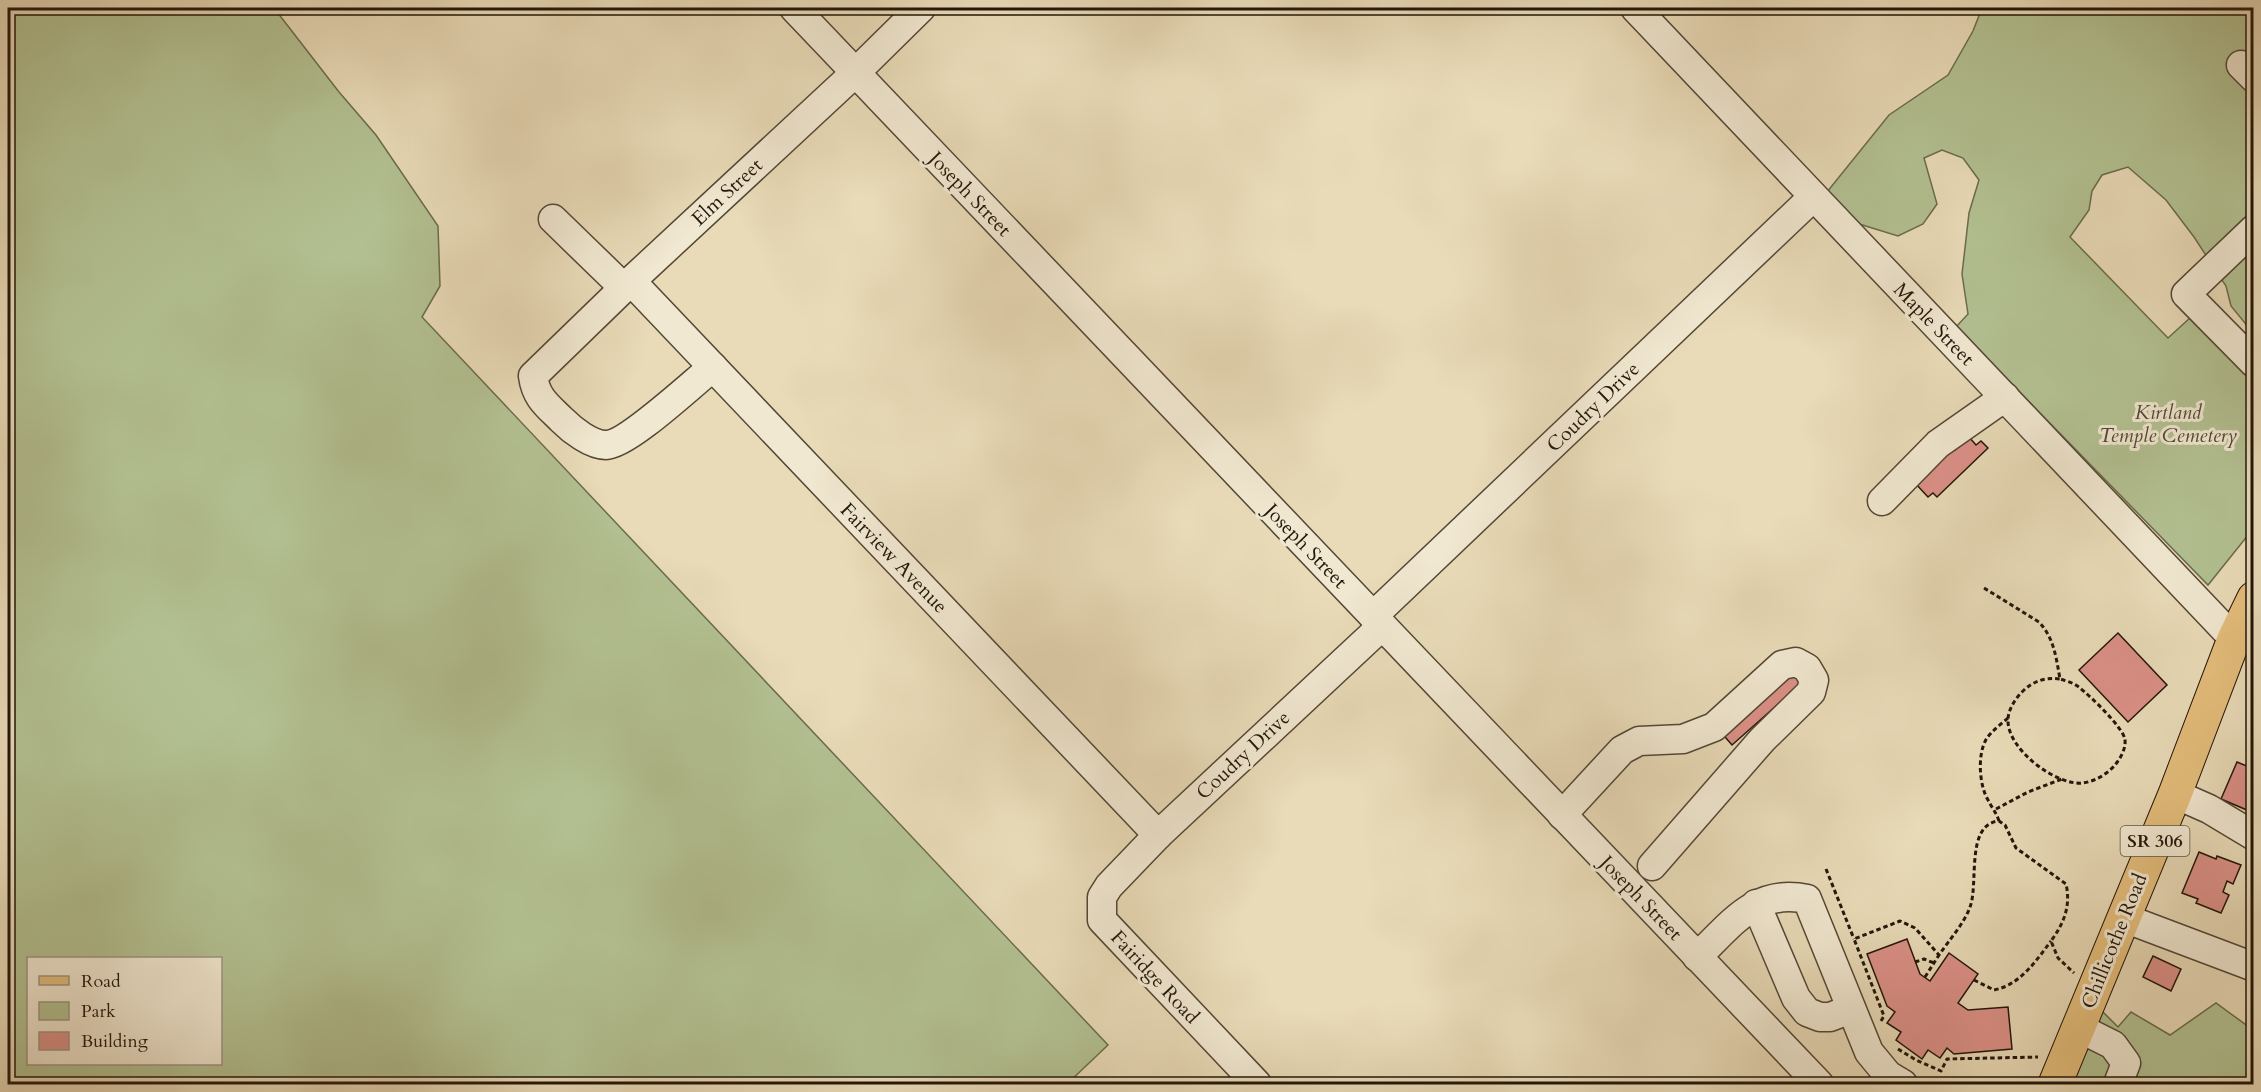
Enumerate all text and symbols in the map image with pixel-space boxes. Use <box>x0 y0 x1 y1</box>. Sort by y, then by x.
street label: Joseph Street <box>921 143 1018 243</box>
street label: Elm Street <box>686 152 769 232</box>
street label: Maple Street <box>1888 277 1981 372</box>
street label: Coudry Drive <box>1541 356 1645 458</box>
park label: Kirtland Temple Cemetery <box>2099 399 2237 449</box>
street label: Joseph Street <box>1257 495 1354 595</box>
street label: Fairview Avenue <box>834 497 954 619</box>
street label: Coudry Drive <box>1190 704 1296 806</box>
road number: SR 306 <box>2120 826 2190 856</box>
street label: Joseph Street <box>1592 847 1689 947</box>
street label: Chillicothe Road <box>2075 869 2153 1013</box>
street label: Fairidge Road <box>1105 924 1206 1030</box>
legend <box>27 957 222 1065</box>
text: Road <box>81 969 121 994</box>
text: Park <box>81 999 116 1024</box>
text: Building <box>81 1029 149 1054</box>

